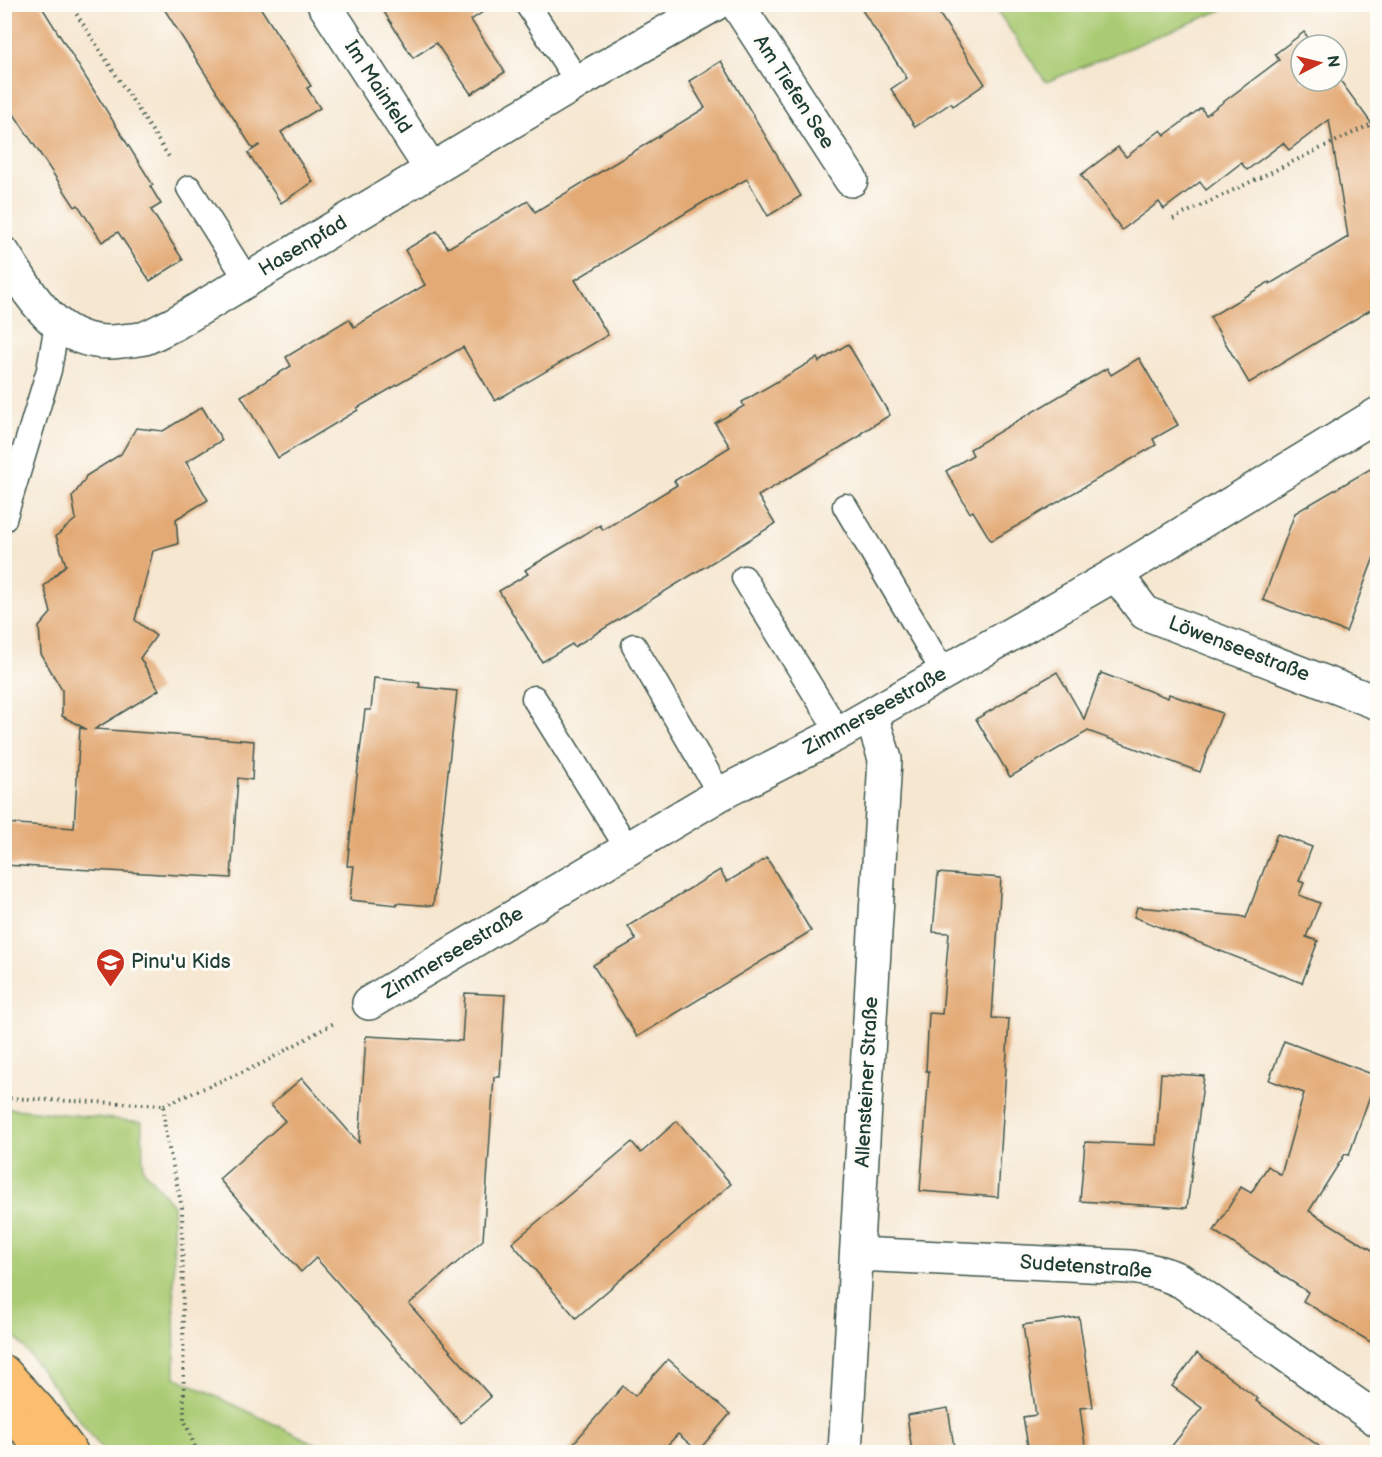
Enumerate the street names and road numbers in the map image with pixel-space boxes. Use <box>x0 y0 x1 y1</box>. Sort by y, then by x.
street label: Am Tiefen See <box>748 31 840 153</box>
street label: Im Mainfeld <box>339 36 417 138</box>
street label: Hasenpfad <box>255 210 351 282</box>
street label: Löwenseestraße <box>1165 611 1313 687</box>
street label: Zimmerseestraße <box>798 662 951 761</box>
street label: Zimmerseestraße <box>377 901 528 1005</box>
street label: Allensteiner Straße <box>851 996 883 1168</box>
street label: Sudetenstraße <box>1019 1250 1153 1284</box>

